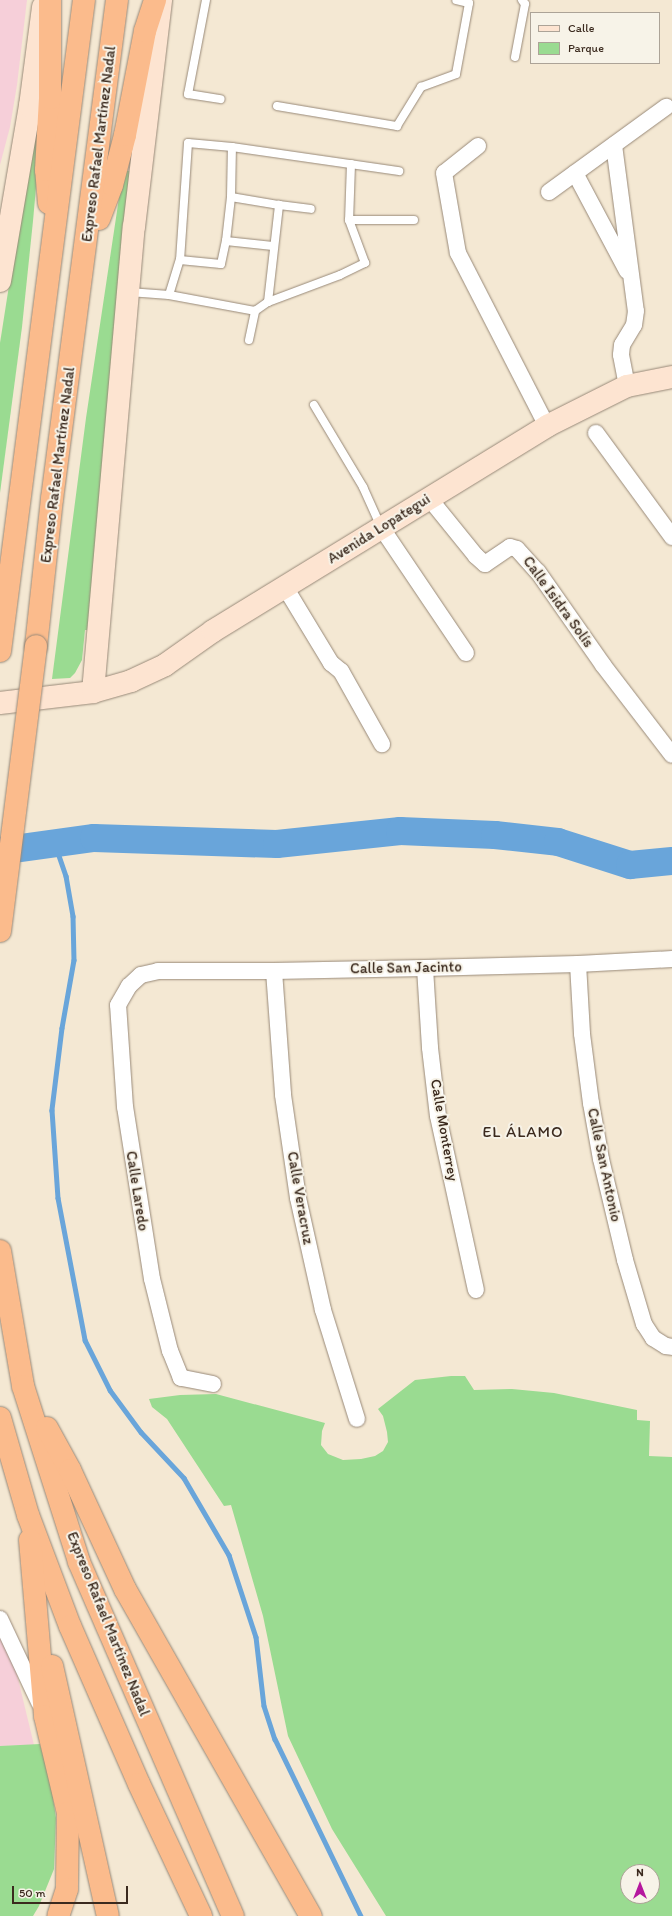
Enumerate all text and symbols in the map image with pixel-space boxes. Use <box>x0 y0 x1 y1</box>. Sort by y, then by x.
legend <box>530 12 660 64</box>
text: Calle <box>568 21 594 35</box>
text: Parque <box>568 41 604 55</box>
street label: Expreso Rafael Martínez Nadal <box>78 45 120 243</box>
street label: Expreso Rafael Martínez Nadal <box>37 366 79 564</box>
street label: Avenida Lopategui <box>324 490 434 568</box>
street label: Calle Isidra Solís <box>519 553 597 651</box>
street label: Calle San Jacinto <box>350 958 462 978</box>
street label: Calle Monterrey <box>426 1078 462 1182</box>
street label: Calle San Antonio <box>583 1106 625 1224</box>
district label: EL ÁLAMO <box>482 1122 564 1142</box>
street label: Calle Laredo <box>122 1150 152 1232</box>
street label: Calle Veracruz <box>283 1151 317 1245</box>
street label: Expreso Rafael Martínez Nadal <box>63 1529 153 1719</box>
north arrow <box>620 1864 660 1904</box>
text: N <box>636 1866 644 1879</box>
scale bar <box>14 1878 130 1904</box>
text: 50 m <box>19 1886 45 1900</box>

